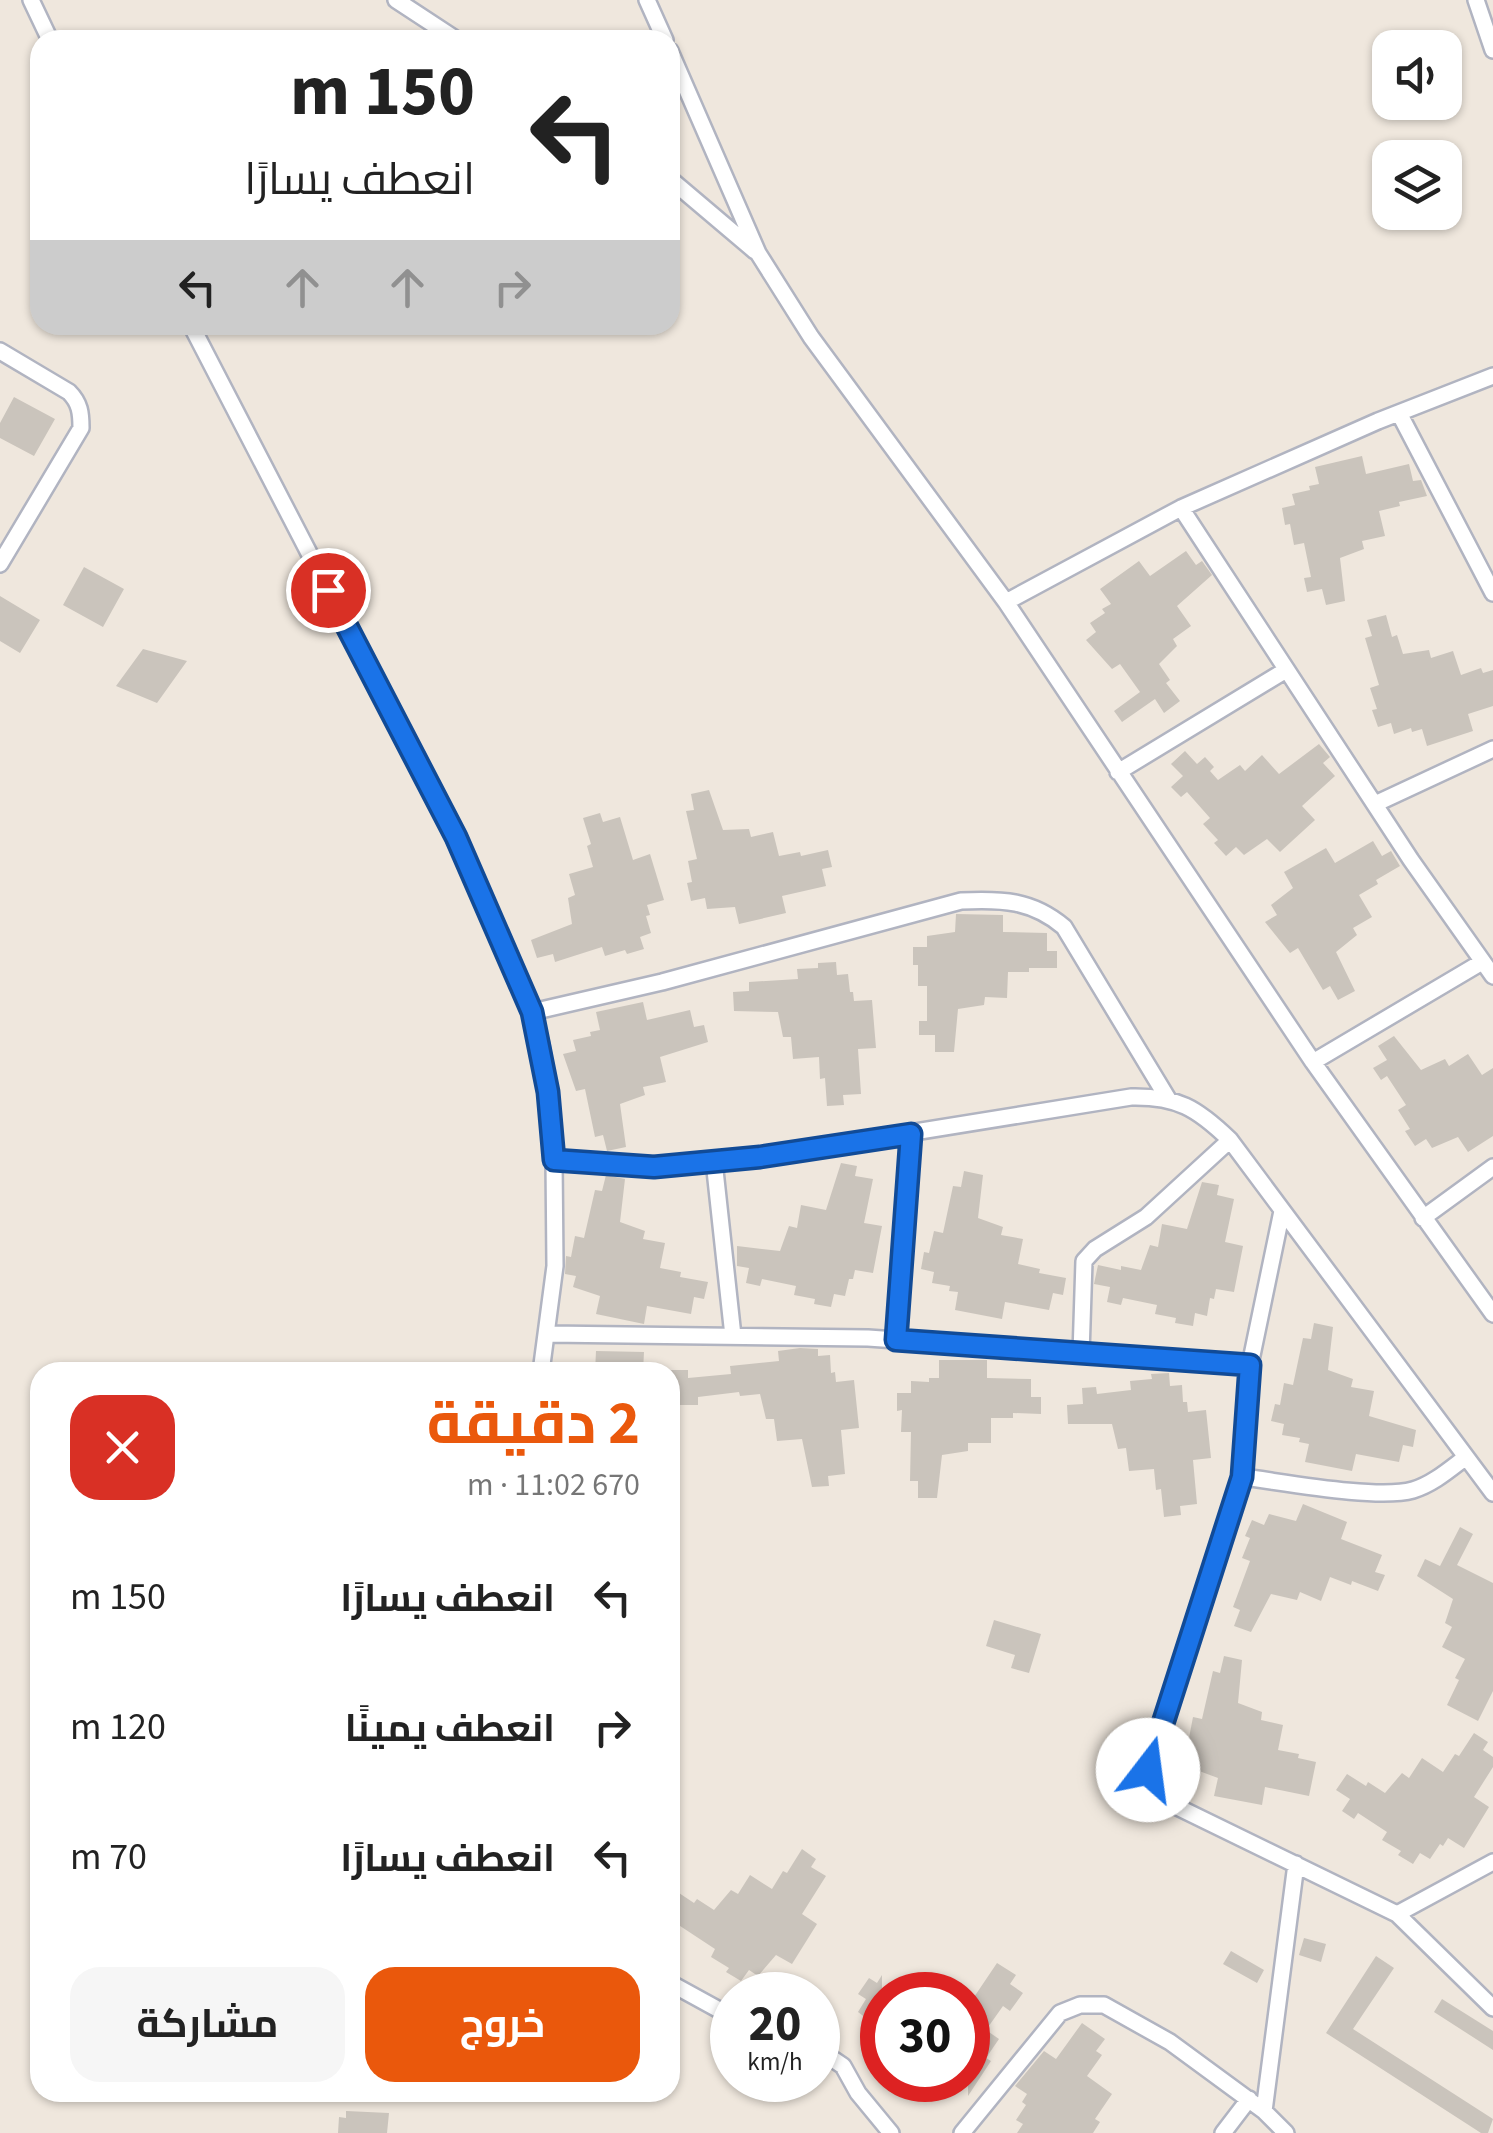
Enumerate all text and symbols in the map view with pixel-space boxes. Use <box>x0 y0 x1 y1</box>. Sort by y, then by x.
map controls <box>1372 30 1462 230</box>
button: sound <box>1372 30 1462 120</box>
text: 150 m <box>290 42 475 142</box>
icon: left <box>510 70 640 200</box>
button: layers <box>1372 140 1462 230</box>
text: انعطف يسارًا <box>244 148 475 212</box>
icon: left <box>170 260 225 315</box>
icon: ahead <box>275 260 330 315</box>
icon: ahead <box>380 260 435 315</box>
icon: right <box>485 260 540 315</box>
pin <box>286 548 371 633</box>
icon: arrive <box>301 563 356 618</box>
text: 2 دقيقة <box>427 1382 640 1467</box>
button: close <box>70 1395 175 1500</box>
text: 670 m · 11:02 <box>467 1462 640 1508</box>
text: 150 m <box>70 1570 166 1624</box>
icon: left <box>585 1570 640 1625</box>
text: انعطف يسارًا <box>340 1572 555 1626</box>
text: 120 m <box>70 1700 166 1754</box>
icon: right <box>585 1700 640 1755</box>
text: انعطف يمينًا <box>345 1702 555 1756</box>
position arrow <box>1096 1718 1200 1822</box>
text: 70 m <box>70 1830 147 1884</box>
icon: left <box>585 1830 640 1885</box>
text: انعطف يسارًا <box>340 1832 555 1886</box>
button: مشاركة <box>70 1967 345 2082</box>
button: خروج <box>365 1967 640 2082</box>
speed limit sign: 30 <box>860 1972 990 2102</box>
text: 20 <box>749 1989 801 2060</box>
text: km/h <box>747 2044 803 2080</box>

